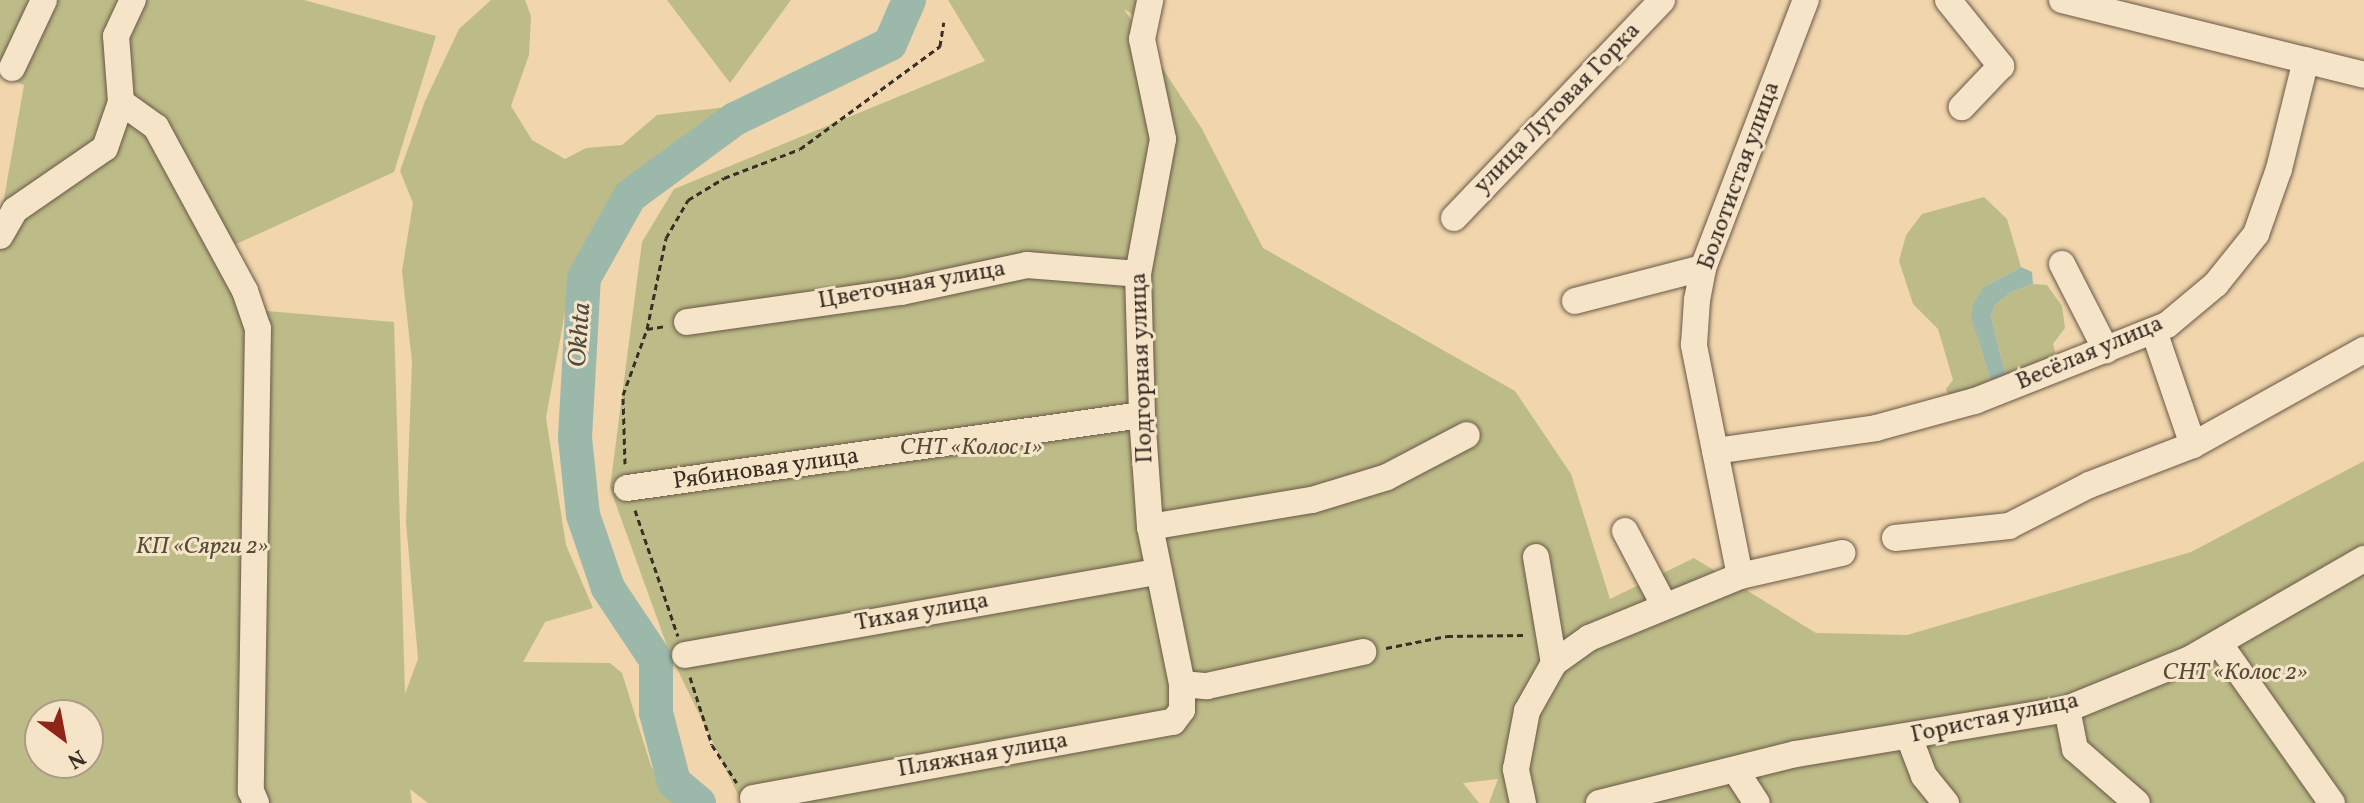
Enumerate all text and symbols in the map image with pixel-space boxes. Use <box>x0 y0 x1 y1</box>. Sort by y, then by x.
street label: улица Луговая Горка <box>1469 17 1647 201</box>
street label: Болотистая улица <box>1692 78 1788 274</box>
street label: Цветочная улица <box>816 255 1008 317</box>
street label: Подгорная улица <box>1125 272 1161 464</box>
water label: Okhta <box>563 302 599 368</box>
street label: Весёлая улица <box>2012 310 2168 398</box>
park label: СНТ «Колос 1» <box>900 435 1042 463</box>
street label: Рябиновая улица <box>671 443 861 497</box>
park label: КП «Сярги 2» <box>136 534 268 562</box>
street label: Тихая улица <box>852 587 992 639</box>
park label: СНТ «Колос 2» <box>2162 660 2308 688</box>
street label: Гористая улица <box>1908 687 2082 751</box>
north arrow <box>24 699 104 779</box>
street label: Пляжная улица <box>895 727 1071 785</box>
text: N <box>61 741 91 775</box>

